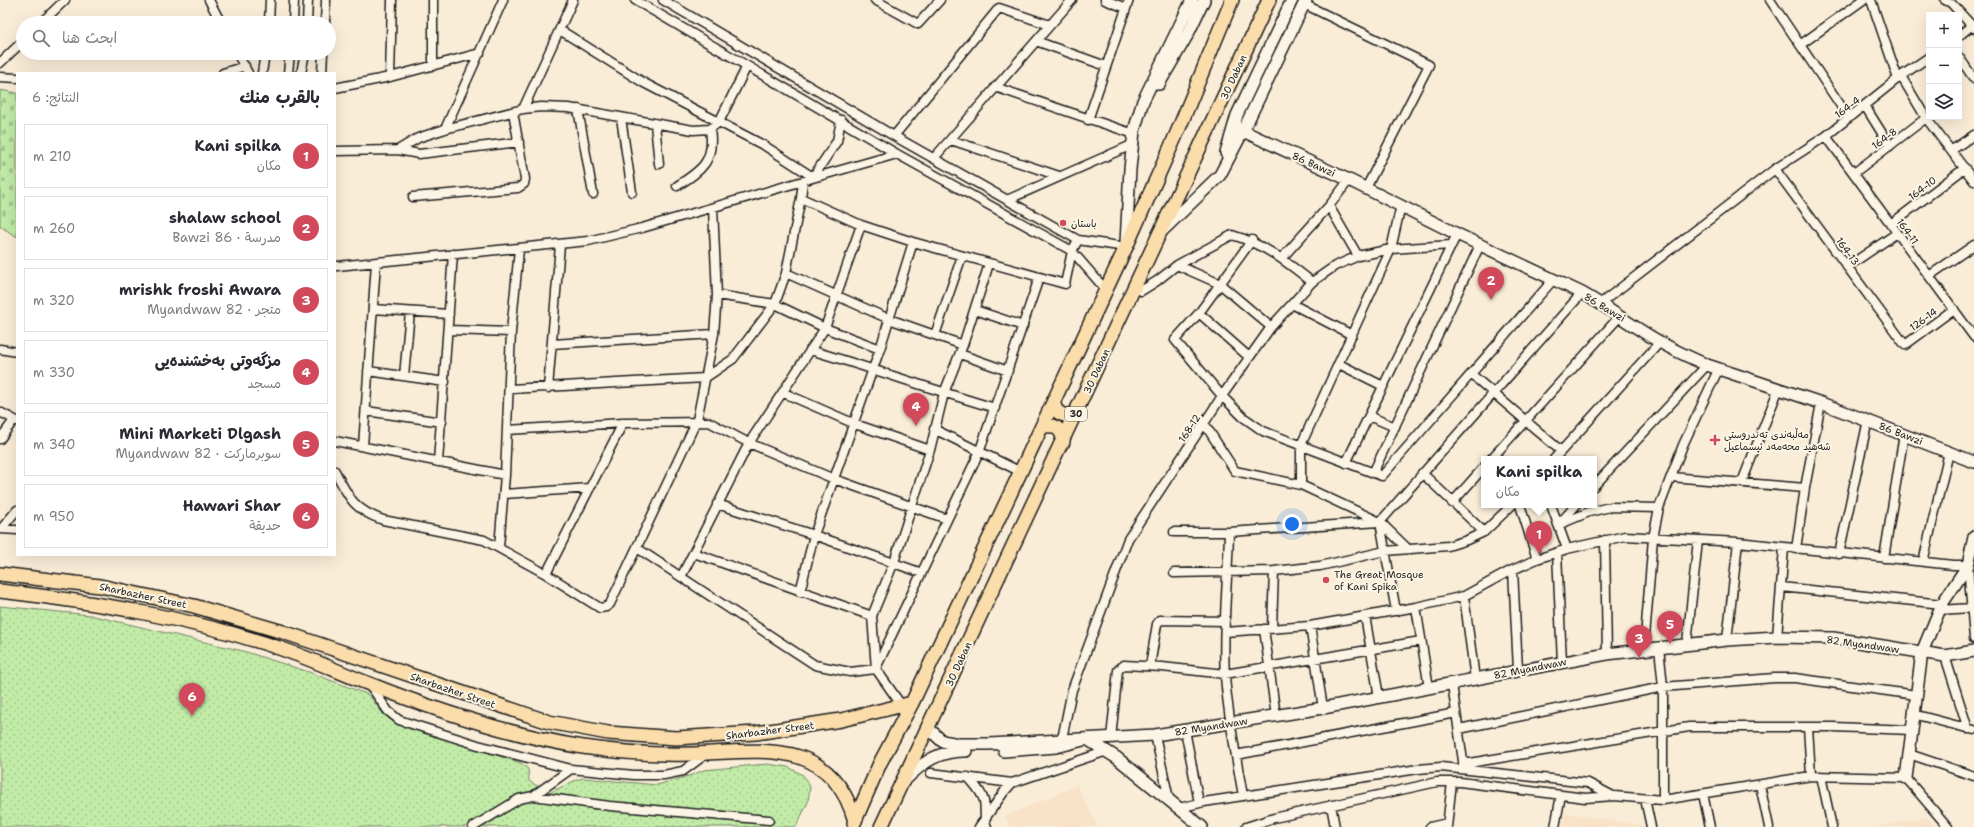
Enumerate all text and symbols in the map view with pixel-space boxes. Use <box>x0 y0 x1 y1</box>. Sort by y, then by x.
map controls <box>1926 12 1962 120</box>
button: + <box>1926 12 1962 48</box>
search box <box>16 16 336 60</box>
icon: search <box>30 27 52 49</box>
text: ابحث هنا <box>62 28 117 48</box>
button: − <box>1926 48 1962 84</box>
street label: 30 Daban <box>1217 53 1249 102</box>
button: layers <box>1926 84 1962 120</box>
text: بالقرب منك <box>240 86 320 108</box>
text: النتائج: 6 <box>32 89 79 106</box>
street label: 164-4 <box>1832 94 1863 121</box>
street label: 164-8 <box>1869 125 1900 152</box>
text: Kani spilka <box>195 136 281 156</box>
text: 210 m <box>33 148 71 165</box>
text: 1 <box>303 148 309 165</box>
street label: 86 Bawzi <box>1290 149 1338 180</box>
text: مكان <box>257 157 281 174</box>
street label: 164-10 <box>1906 174 1939 203</box>
text: shalaw school <box>169 208 281 228</box>
street label: 164-11 <box>1894 216 1921 247</box>
place label: باستان <box>1071 217 1097 230</box>
marker: باستان <box>1058 218 1068 228</box>
text: 260 m <box>33 220 75 237</box>
text: 2 <box>301 220 311 237</box>
text: مدرسة · 86 Bawzi <box>172 229 281 246</box>
street label: 164-13 <box>1833 235 1862 268</box>
pin: 2 <box>1478 267 1504 300</box>
text: mrishk froshi Awara <box>119 280 281 300</box>
street label: 86 Bawzi <box>1582 290 1628 325</box>
text: 320 m <box>33 292 75 309</box>
text: 3 <box>301 292 311 309</box>
text: متجر · 82 Myandwaw <box>147 301 281 318</box>
street label: 126-14 <box>1907 305 1940 334</box>
street label: 30 Daban <box>1080 347 1112 396</box>
text: مزگەوتی بەخشندەیی <box>155 351 281 371</box>
text: 330 m <box>33 364 75 381</box>
text: 4 <box>301 364 311 381</box>
text: مسجد <box>248 375 281 392</box>
pin: 4 <box>903 393 929 426</box>
road number: 30 <box>1065 407 1087 421</box>
street label: 168-12 <box>1175 412 1203 445</box>
street label: 86 Bawzi <box>1877 419 1925 448</box>
text: Mini Marketi Dlgash <box>119 424 281 444</box>
place label: مەڵبەندی تەندروستی شەهید محەمەد ئیسماعیل <box>1724 427 1831 453</box>
marker: مەڵبەندی تەندروستی شەهید محەمەد ئیسماعیل <box>1709 434 1721 446</box>
text: 340 m <box>33 436 75 453</box>
text: 5 <box>302 436 310 453</box>
text: سوبرماركت · 82 Myandwaw <box>115 445 281 462</box>
popup <box>1481 456 1597 508</box>
text: Kani spilka <box>1496 462 1582 482</box>
text: مكان <box>1496 483 1520 500</box>
text: Hawari Shar <box>183 496 281 516</box>
text: 950 m <box>33 508 75 525</box>
text: 6 <box>301 508 311 525</box>
your location <box>1282 514 1302 534</box>
text: حديقة <box>249 517 281 534</box>
pin: 1 <box>1526 521 1552 554</box>
place label: The Great Mosque of Kani Spika <box>1334 568 1424 593</box>
marker: The Great Mosque of Kani Spika <box>1321 575 1331 585</box>
street label: Sharbazher Street <box>98 580 188 611</box>
pin: 5 <box>1657 611 1683 644</box>
pin: 3 <box>1626 625 1652 658</box>
street label: 82 Myandwaw <box>1826 633 1901 656</box>
street label: 30 Daban <box>942 640 974 689</box>
street label: 82 Myandwaw <box>1493 655 1568 682</box>
street label: Sharbazher Street <box>409 670 497 711</box>
pin: 6 <box>179 683 205 716</box>
street label: 82 Myandwaw <box>1174 714 1249 739</box>
street label: Sharbazher Street <box>725 719 815 742</box>

